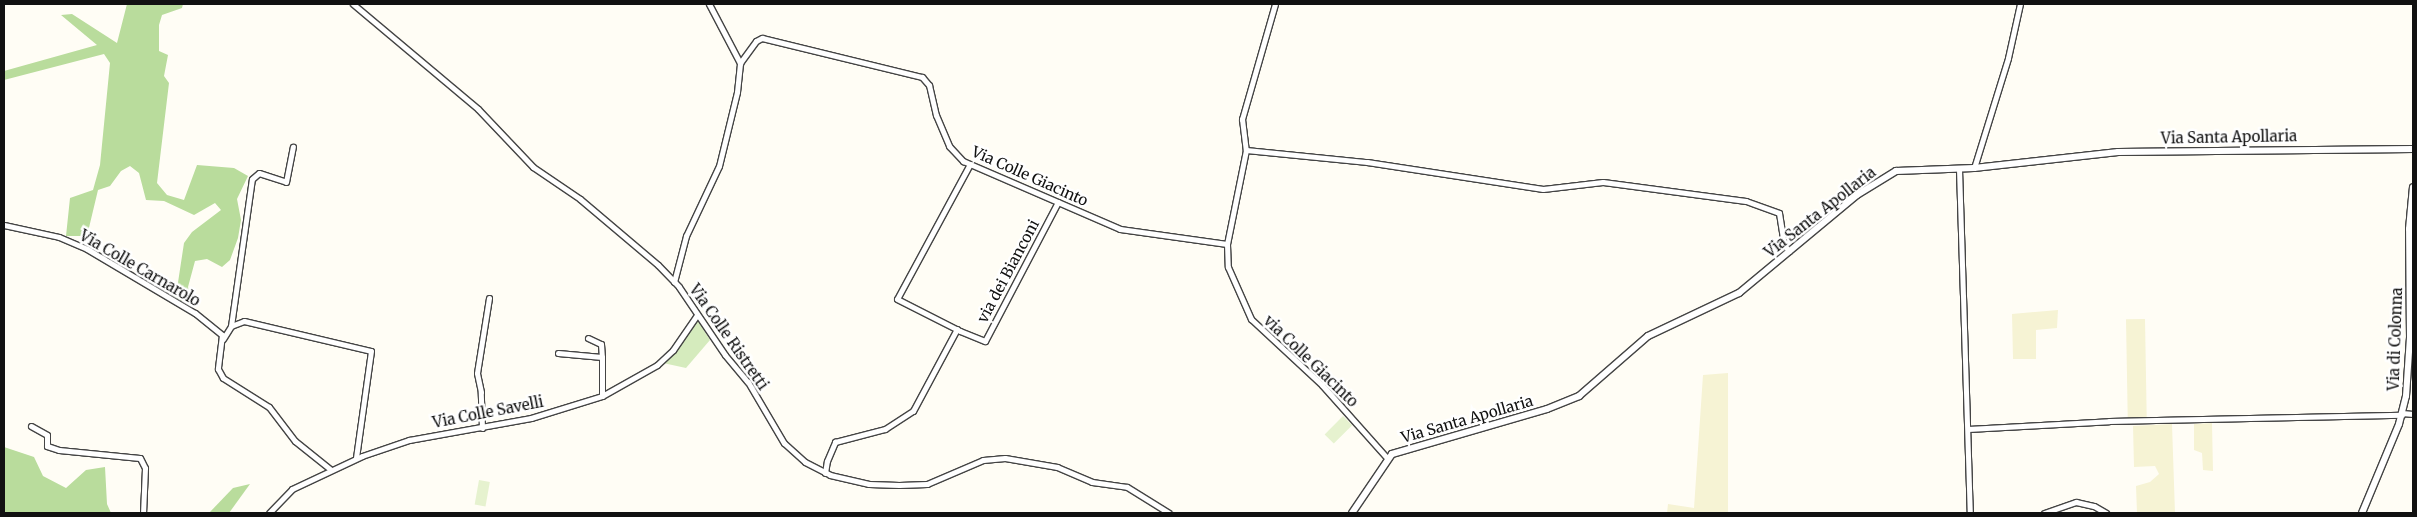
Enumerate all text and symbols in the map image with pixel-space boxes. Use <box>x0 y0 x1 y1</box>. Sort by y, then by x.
street label: Via Santa Apollaria <box>2161 127 2297 147</box>
street label: Via Colle Giacinto <box>969 142 1091 210</box>
street label: Via Santa Apollaria <box>1761 163 1879 261</box>
street label: via dei Bianconi <box>973 216 1043 326</box>
street label: Via Colle Carnarolo <box>76 226 204 310</box>
street label: Via Colle Ristretti <box>686 281 772 393</box>
street label: Via di Colonna <box>2384 287 2406 391</box>
street label: via Colle Giacinto <box>1260 311 1362 411</box>
street label: Via Colle Savelli <box>431 392 545 432</box>
street label: Via Santa Apollaria <box>1399 392 1535 446</box>

